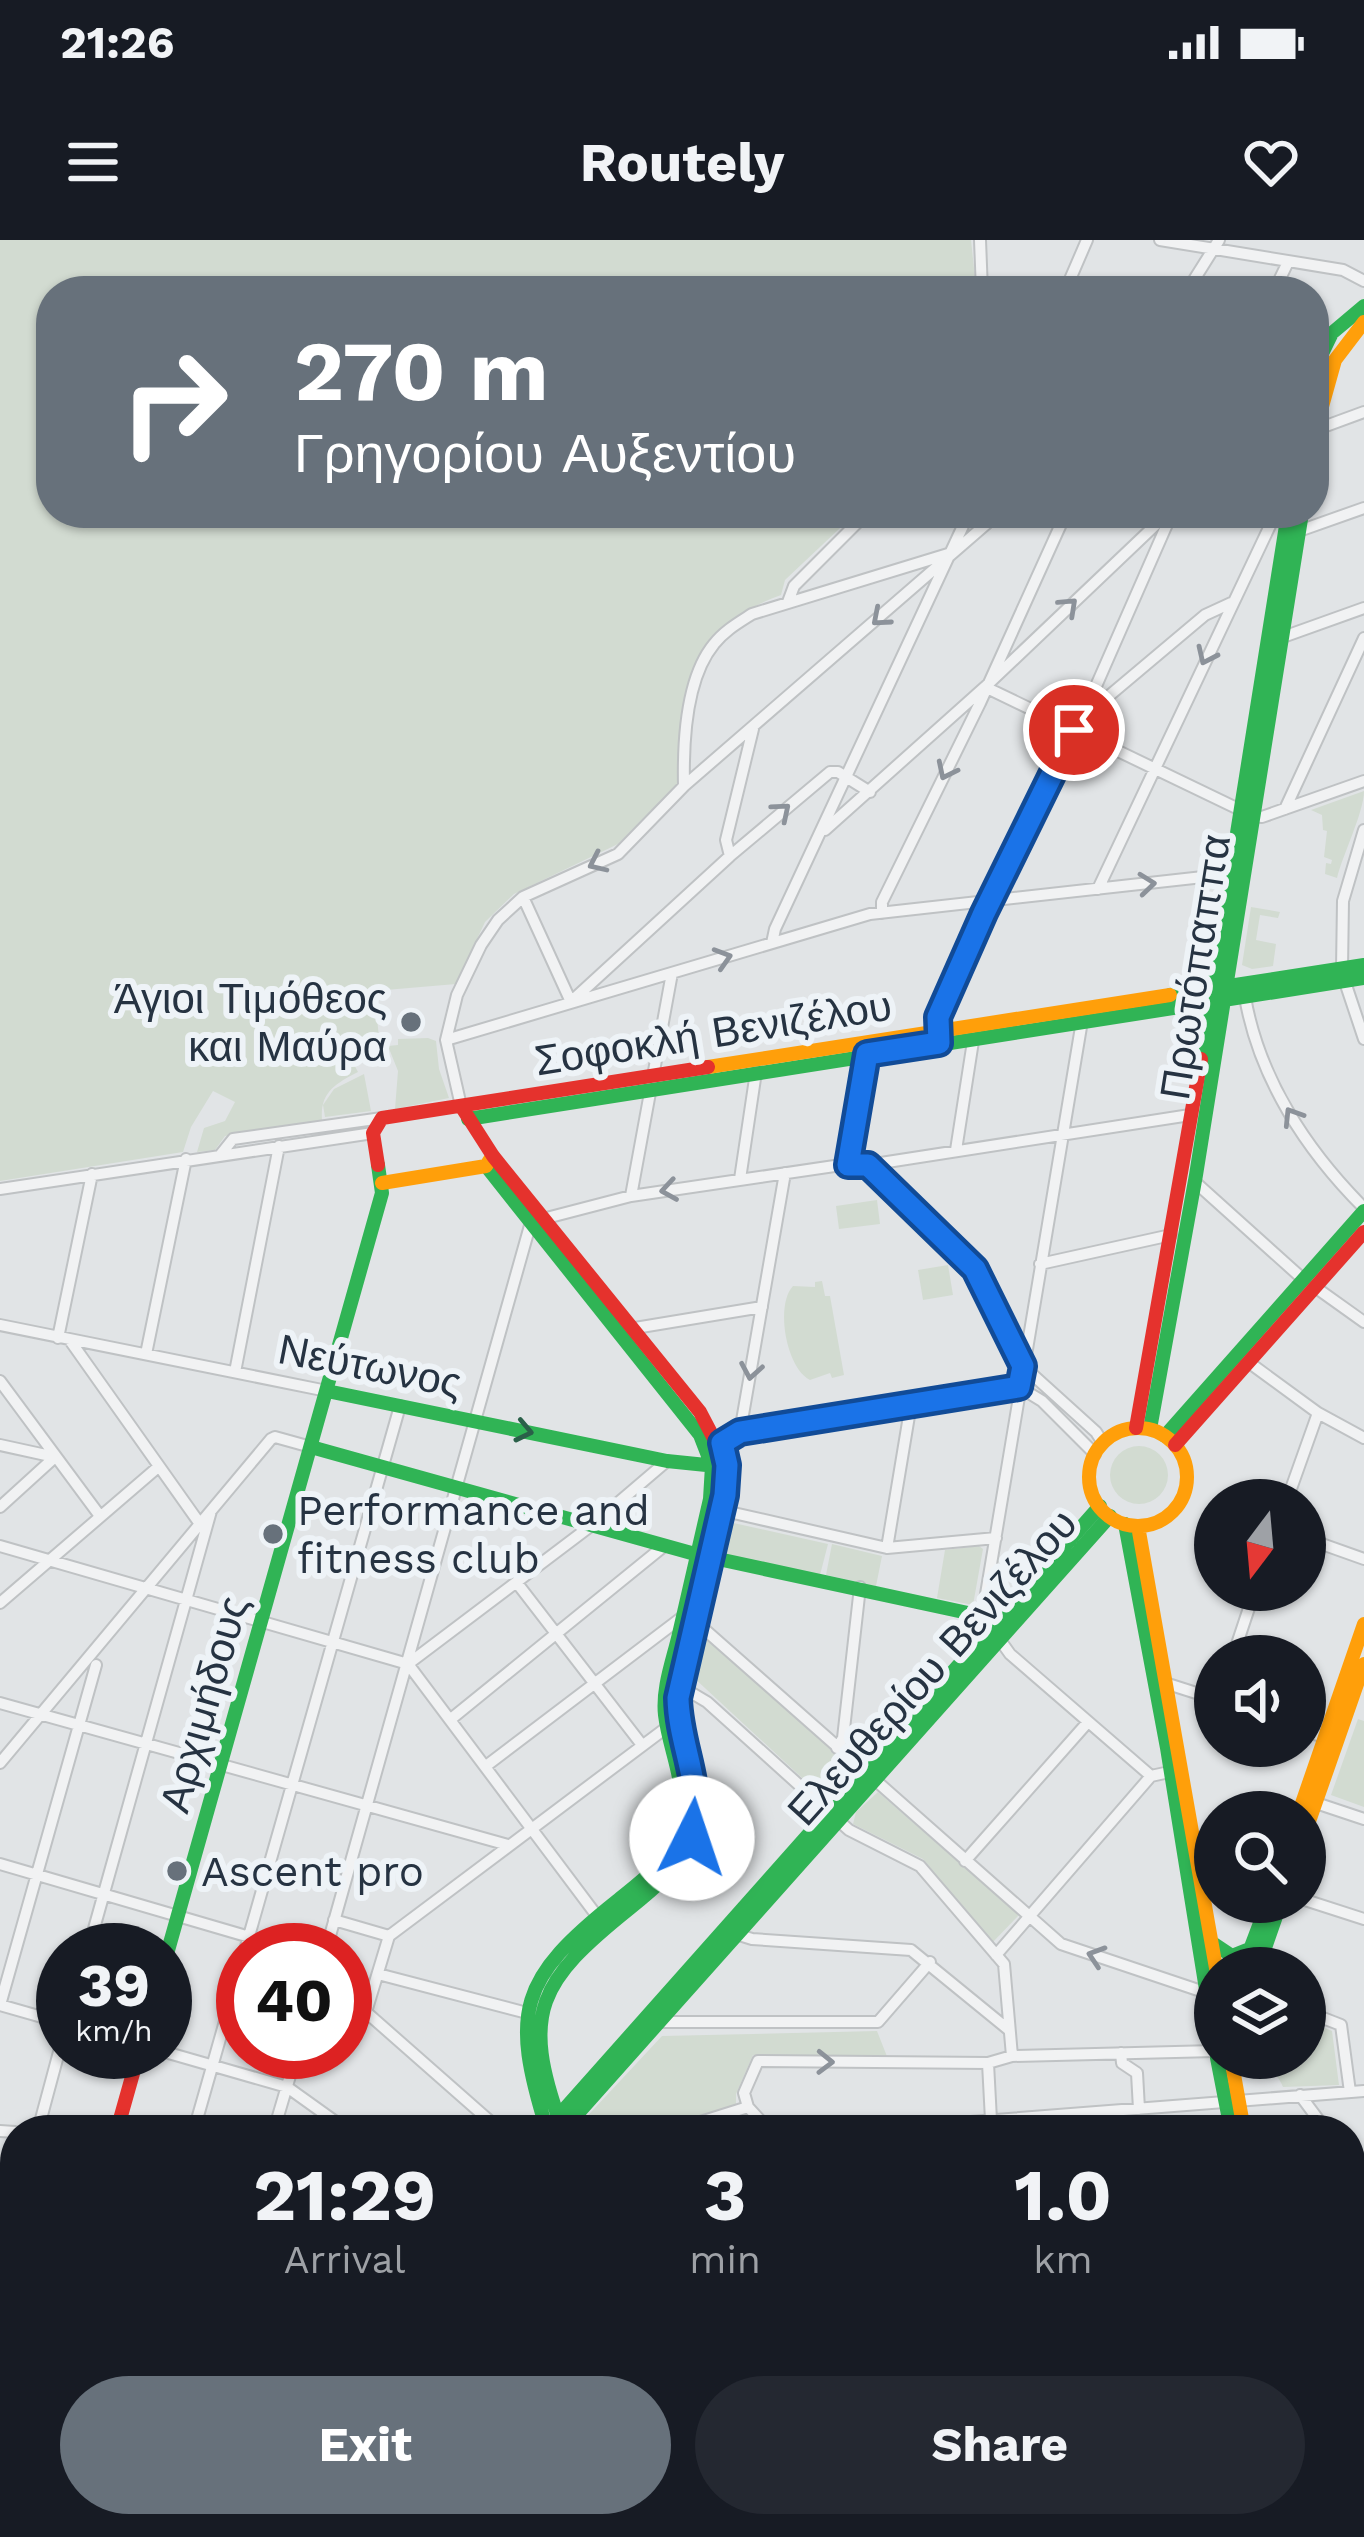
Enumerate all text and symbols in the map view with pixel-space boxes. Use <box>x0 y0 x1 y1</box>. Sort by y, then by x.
text: 21:26 <box>60 16 174 69</box>
icon: menu <box>60 129 126 195</box>
icon: heart <box>1238 129 1304 195</box>
text: Routely <box>580 131 784 194</box>
text: 270 m <box>294 322 549 420</box>
icon: right <box>96 324 252 480</box>
text: Γρηγορίου Αυξεντίου <box>294 422 796 485</box>
one-way arrow <box>1055 599 1076 620</box>
one-way arrow <box>872 604 894 625</box>
one-way arrow <box>1197 644 1220 665</box>
pin <box>1023 679 1125 781</box>
icon: arrive <box>1041 697 1107 763</box>
one-way arrow <box>937 759 960 780</box>
one-way arrow <box>768 804 790 826</box>
street label: Πρωτόπαππα <box>1150 831 1240 1103</box>
one-way arrow <box>588 849 609 872</box>
one-way arrow <box>1137 871 1157 897</box>
one-way arrow <box>712 947 733 972</box>
place label: Άγιοι Τιμόθεος και Μαύρα <box>114 974 387 1071</box>
street label: Σοφοκλή Βενιζέλου <box>531 981 895 1085</box>
marker: Άγιοι Τιμόθεος και Μαύρα <box>398 1009 424 1035</box>
one-way arrow <box>1284 1107 1306 1129</box>
one-way arrow <box>659 1176 679 1202</box>
street label: Νεύτωνος <box>274 1324 466 1408</box>
one-way arrow <box>739 1361 764 1381</box>
one-way arrow <box>514 1417 534 1442</box>
north arrow <box>1194 1479 1326 1611</box>
map controls <box>1194 1479 1326 2079</box>
place label: Performance and fitness club <box>297 1486 650 1583</box>
street label: Ελευθερίου Βενιζέλου <box>777 1499 1087 1835</box>
marker: Performance and fitness club <box>260 1521 286 1547</box>
street label: Αρχιμήδους <box>150 1590 258 1818</box>
button: sound <box>1194 1635 1326 1767</box>
position arrow <box>629 1775 755 1901</box>
button: search <box>1194 1791 1326 1923</box>
place label: Ascent pro <box>201 1847 424 1896</box>
marker: Ascent pro <box>164 1858 190 1884</box>
speed limit sign: 40 <box>216 1923 372 2079</box>
one-way arrow <box>1087 1946 1108 1970</box>
button: layers <box>1194 1947 1326 2079</box>
text: 39 <box>78 1950 150 2021</box>
text: km/h <box>75 2013 153 2048</box>
one-way arrow <box>817 2049 835 2075</box>
text: 21:29 <box>253 2153 436 2237</box>
text: 3 <box>704 2153 747 2237</box>
text: 1.0 <box>1014 2153 1112 2237</box>
text: Arrival <box>284 2237 406 2282</box>
text: min <box>689 2237 761 2282</box>
text: km <box>1033 2237 1093 2282</box>
button: Exit <box>60 2376 671 2514</box>
button: Share <box>695 2376 1305 2514</box>

